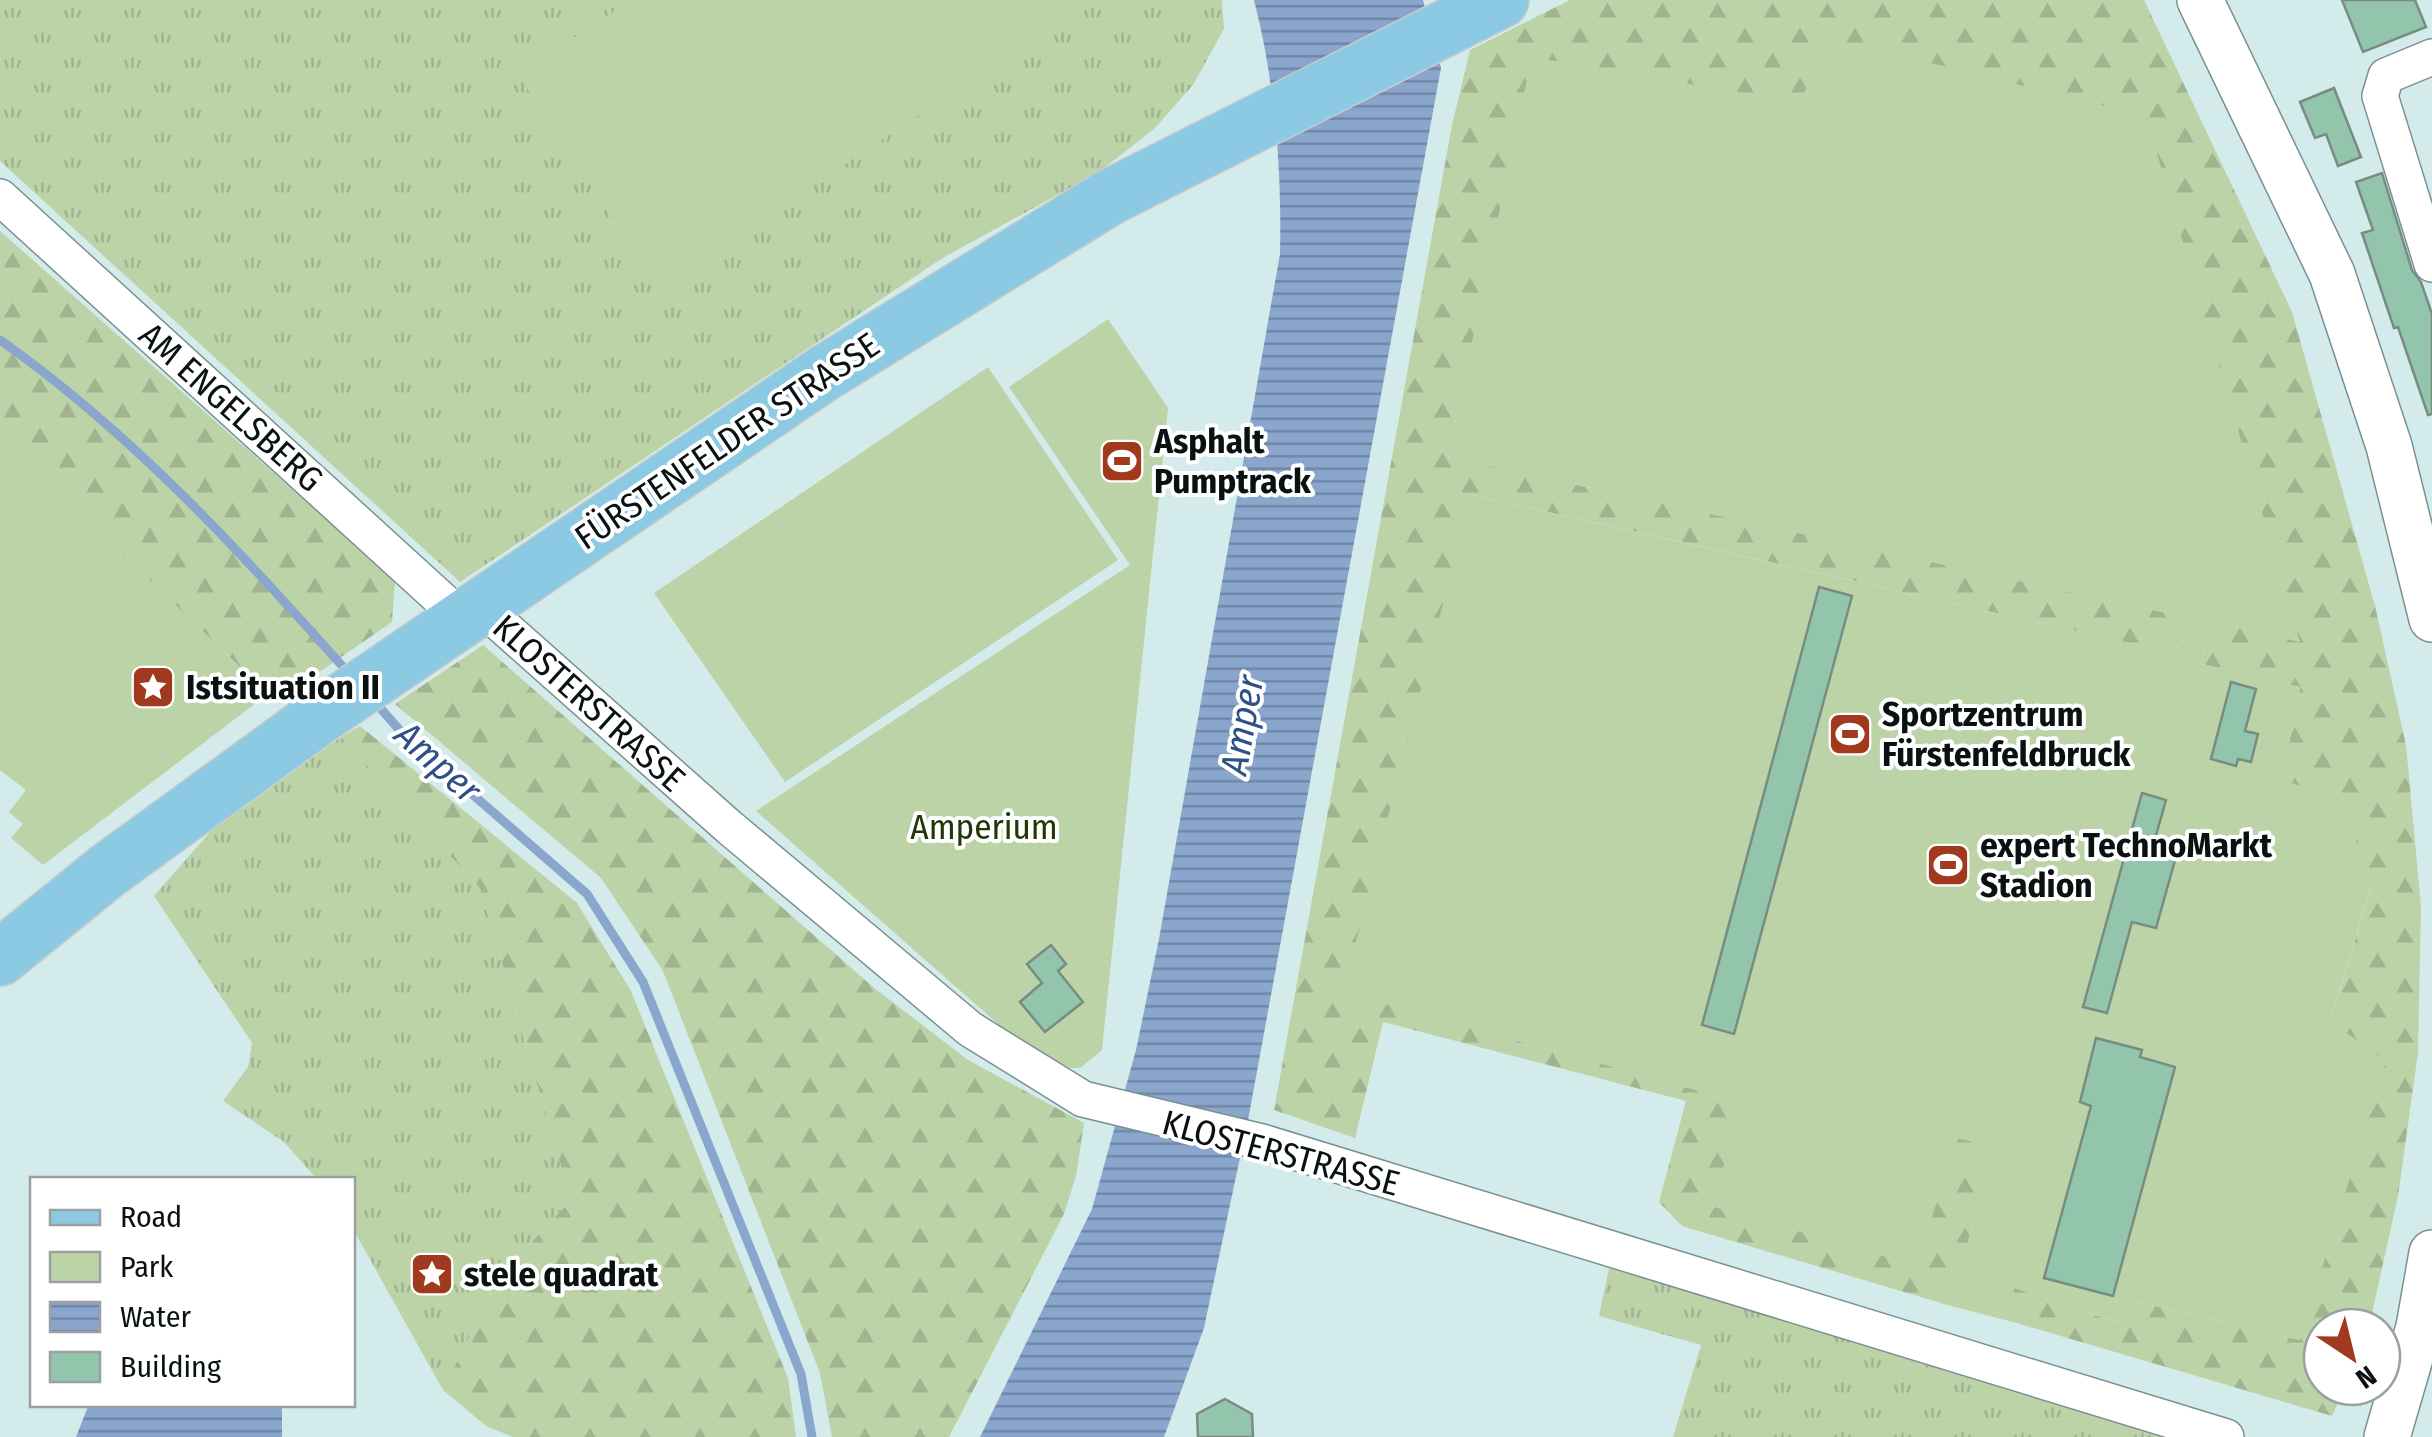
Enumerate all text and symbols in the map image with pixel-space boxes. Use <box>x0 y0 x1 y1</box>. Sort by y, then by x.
street label: AM ENGELSBERG <box>131 314 331 500</box>
street label: FÜRSTENFELDER STRASSE <box>567 324 887 558</box>
place label: Asphalt Pumptrack <box>1153 420 1312 502</box>
sports icon: Asphalt Pumptrack <box>1099 438 1145 484</box>
street label: KLOSTERSTRASSE <box>484 606 694 800</box>
place icon: Istsituation II <box>130 664 176 710</box>
place label: Istsituation II <box>186 666 380 708</box>
water label: Amper <box>1210 670 1274 780</box>
place label: Sportzentrum Fürstenfeldbruck <box>1882 693 2132 775</box>
water label: Amper <box>384 710 492 814</box>
sports icon: Sportzentrum Fürstenfeldbruck <box>1827 711 1873 757</box>
park label: Amperium <box>910 806 1058 848</box>
place label: expert TechnoMarkt Stadion <box>1980 824 2273 906</box>
sports icon: expert TechnoMarkt Stadion <box>1925 842 1971 888</box>
street label: KLOSTERSTRASSE <box>1158 1101 1404 1205</box>
legend <box>30 1177 355 1407</box>
text: Road <box>120 1199 182 1235</box>
text: Park <box>120 1249 173 1285</box>
place icon: stele quadrat <box>409 1251 455 1297</box>
place label: stele quadrat <box>464 1253 659 1295</box>
text: Water <box>120 1299 191 1335</box>
north arrow <box>2302 1307 2402 1407</box>
text: Building <box>120 1349 222 1385</box>
text: N <box>2350 1359 2382 1395</box>

